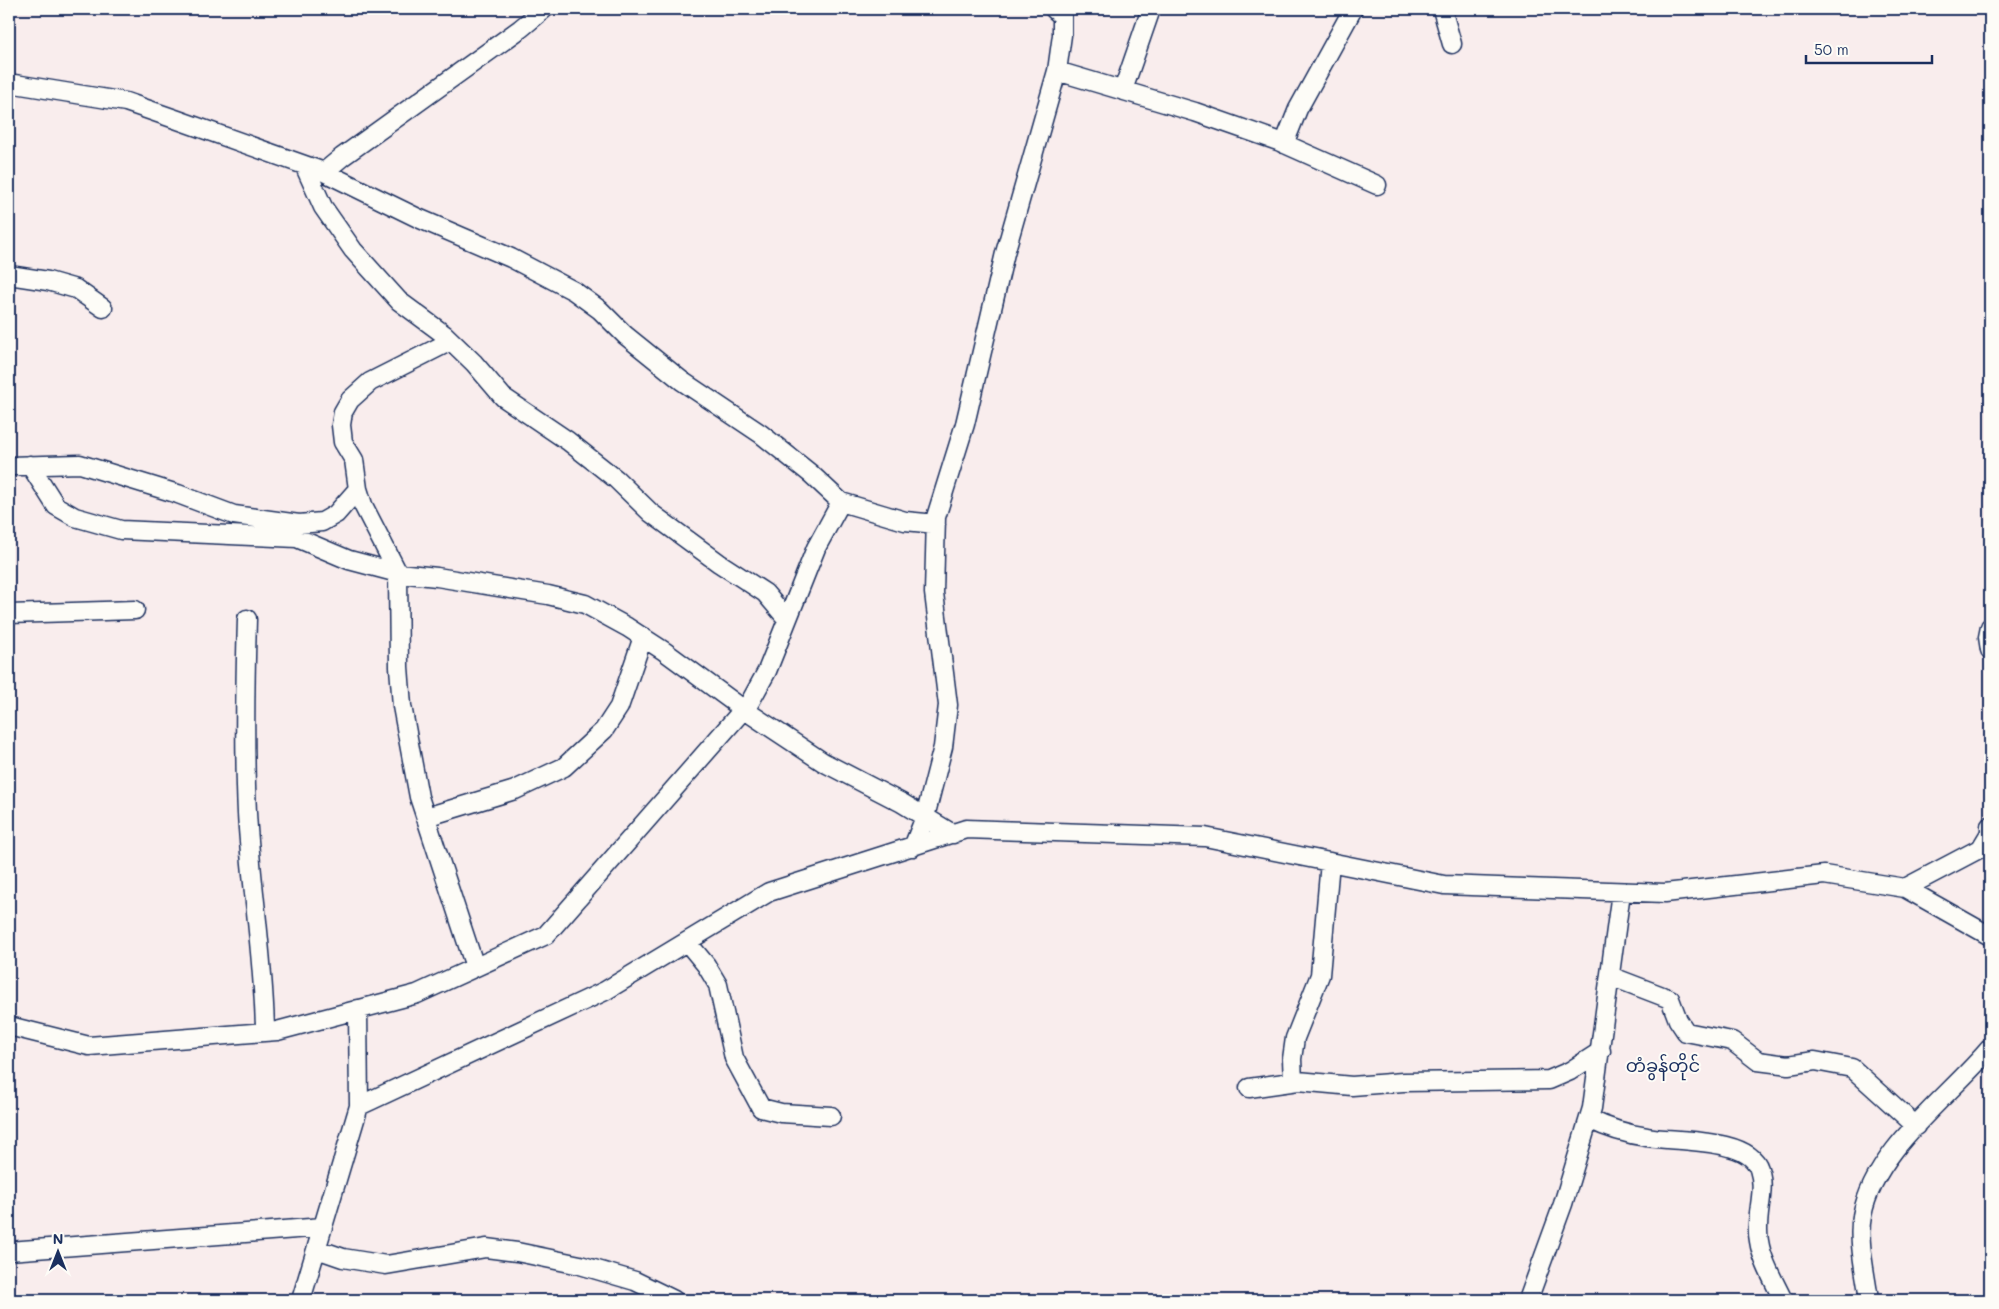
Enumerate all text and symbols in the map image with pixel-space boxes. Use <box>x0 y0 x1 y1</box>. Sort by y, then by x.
scale bar <box>1806 32 1933 64</box>
text: 50 m <box>1814 39 1849 59</box>
district label: တံခွန်တိုင် <box>1626 1052 1700 1081</box>
north arrow <box>32 1226 82 1276</box>
text: N <box>53 1229 63 1248</box>

